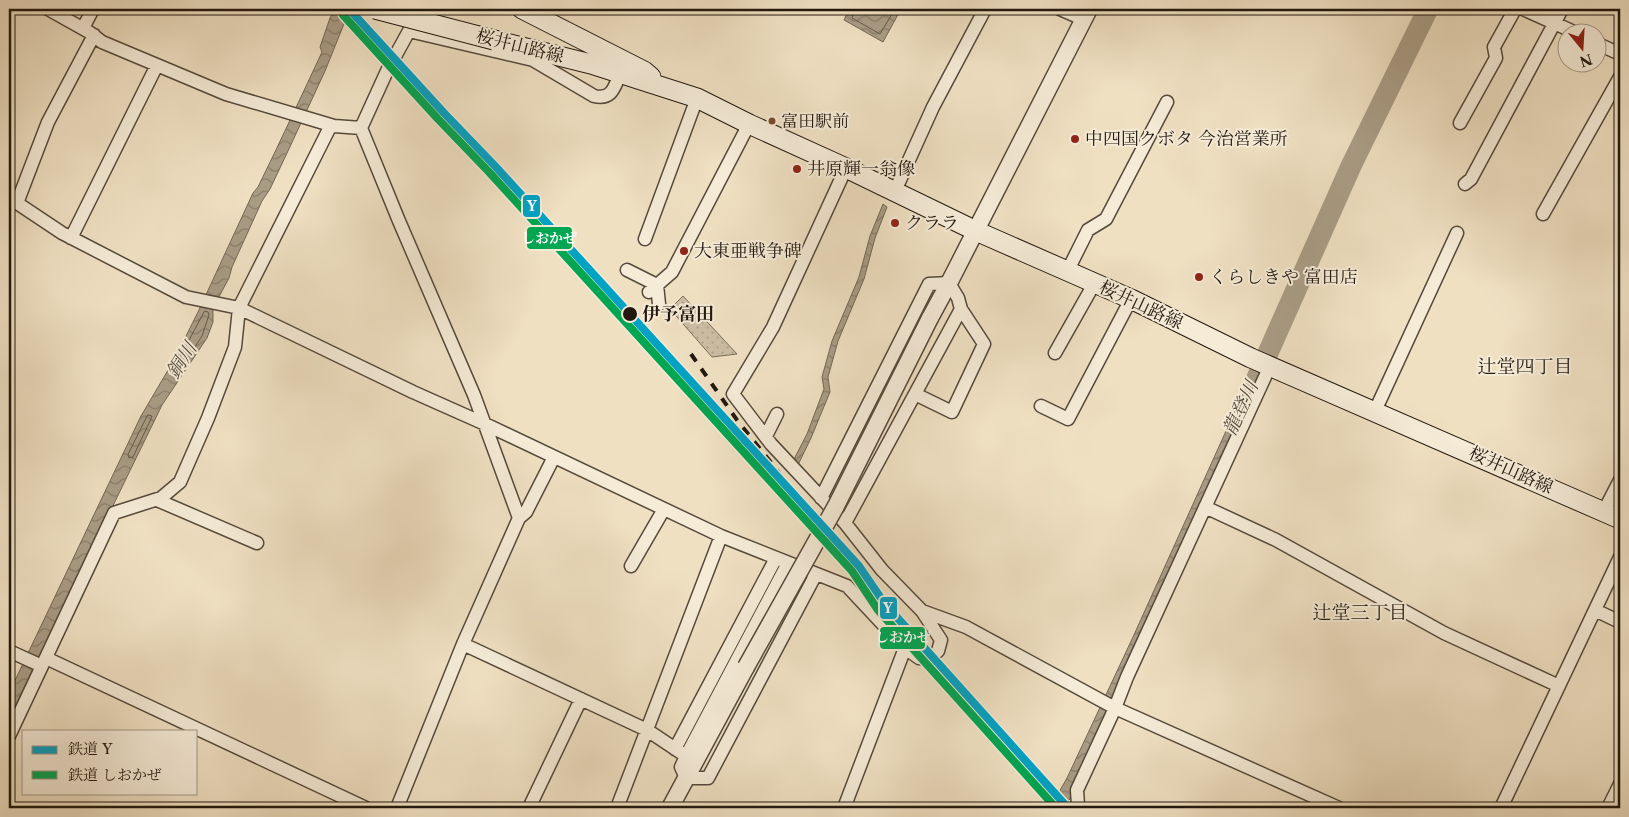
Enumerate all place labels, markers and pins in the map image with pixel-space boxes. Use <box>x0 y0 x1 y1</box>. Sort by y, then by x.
place label: 富田駅前 <box>781 111 849 131</box>
marker: 富田駅前 <box>767 116 777 126</box>
place label: 中四国クボタ 今治営業所 <box>1085 128 1288 150</box>
marker: 中四国クボタ 今治営業所 <box>1069 133 1081 145</box>
place label: 井原輝一翁像 <box>807 158 915 180</box>
marker: 井原輝一翁像 <box>791 163 803 175</box>
place label: クララ <box>905 212 959 234</box>
marker: クララ <box>889 217 901 229</box>
place label: 大東亜戦争碑 <box>694 240 802 262</box>
marker: 大東亜戦争碑 <box>678 245 690 257</box>
place label: くらしきや 富田店 <box>1209 266 1358 288</box>
marker: くらしきや 富田店 <box>1193 271 1205 283</box>
place label: 伊予富田 <box>642 303 714 325</box>
marker: 伊予富田 <box>621 305 639 323</box>

